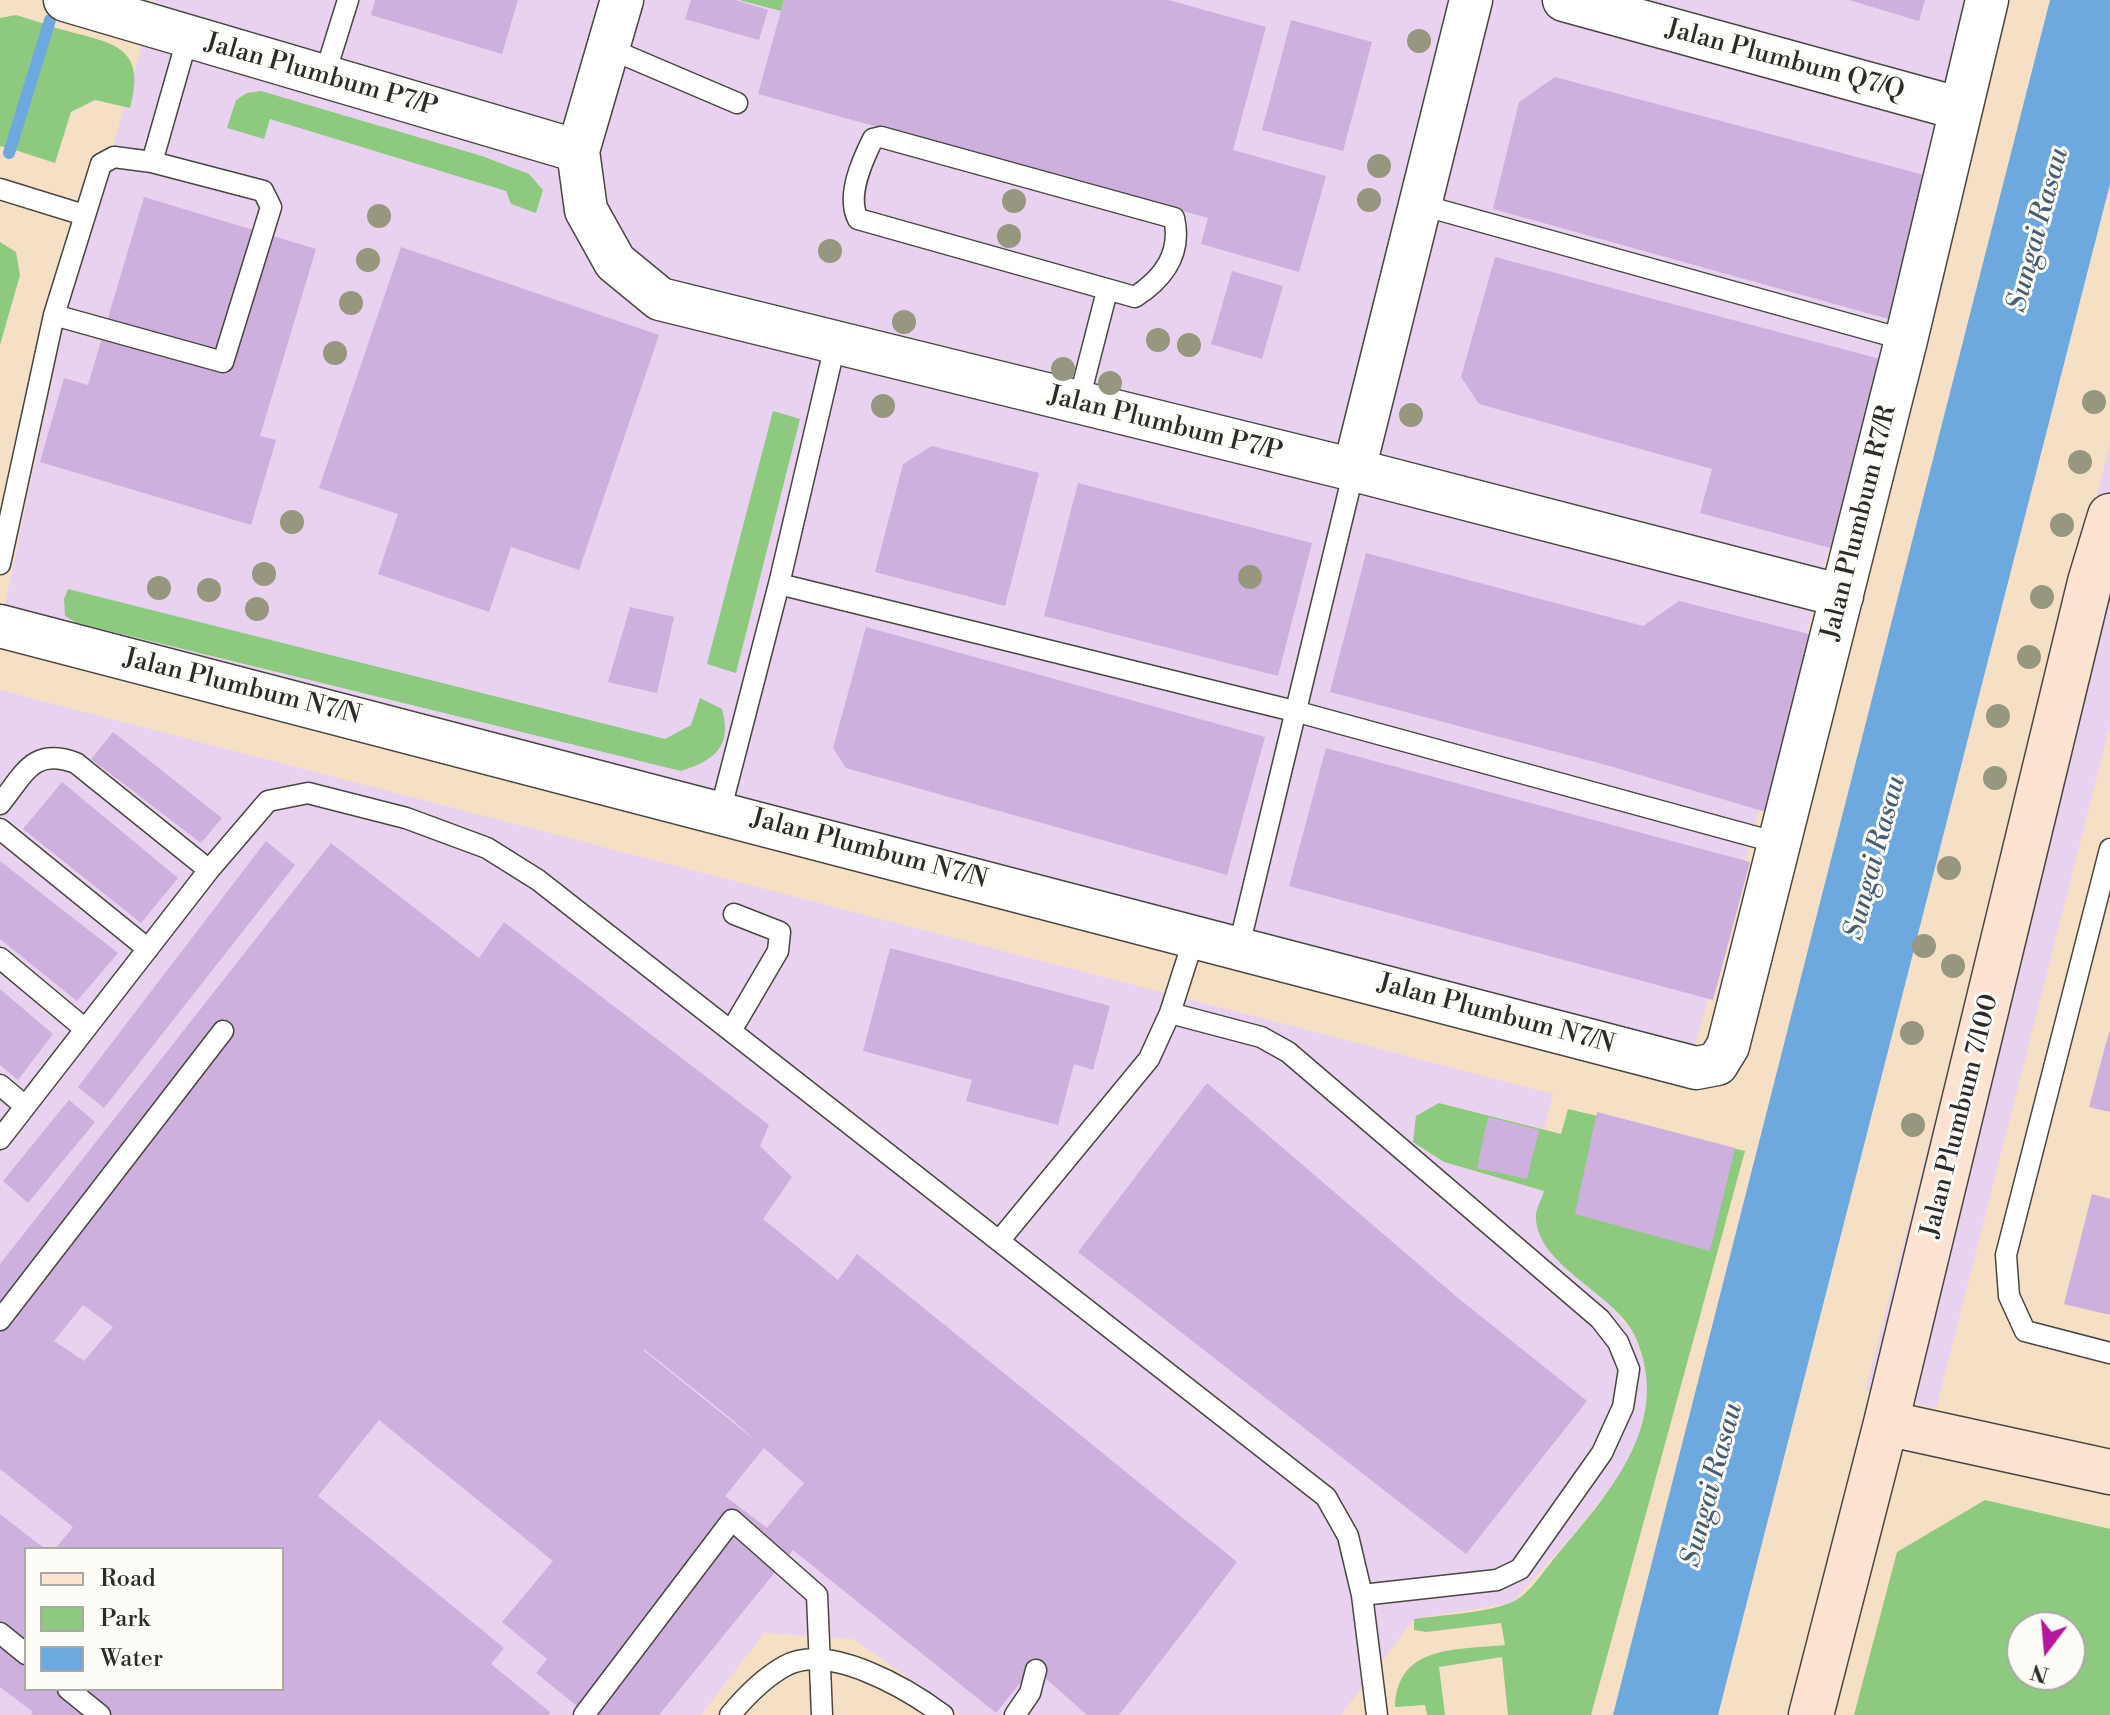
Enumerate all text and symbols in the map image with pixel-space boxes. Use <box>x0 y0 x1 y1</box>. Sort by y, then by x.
street label: Jalan Plumbum Q7/Q <box>1662 14 1908 108</box>
street label: Jalan Plumbum P7/P <box>201 28 441 124</box>
water label: Sungai Rasau <box>2001 144 2077 316</box>
street label: Jalan Plumbum P7/P <box>1045 381 1285 469</box>
street label: Jalan Plumbum R7/R <box>1816 402 1904 644</box>
street label: Jalan Plumbum N7/N <box>120 643 364 733</box>
water label: Sungai Rasau <box>1838 772 1914 944</box>
street label: Jalan Plumbum N7/N <box>747 803 991 897</box>
street label: Jalan Plumbum N7/N <box>1374 968 1618 1062</box>
street label: Jalan Plumbum 7/100 <box>1916 991 2006 1241</box>
water label: Sungai Rasau <box>1675 1399 1751 1571</box>
legend <box>24 1547 284 1691</box>
text: Road <box>100 1564 156 1594</box>
text: Park <box>100 1604 150 1634</box>
north arrow <box>2006 1611 2086 1691</box>
text: Water <box>100 1644 163 1674</box>
text: N <box>2028 1657 2052 1688</box>

